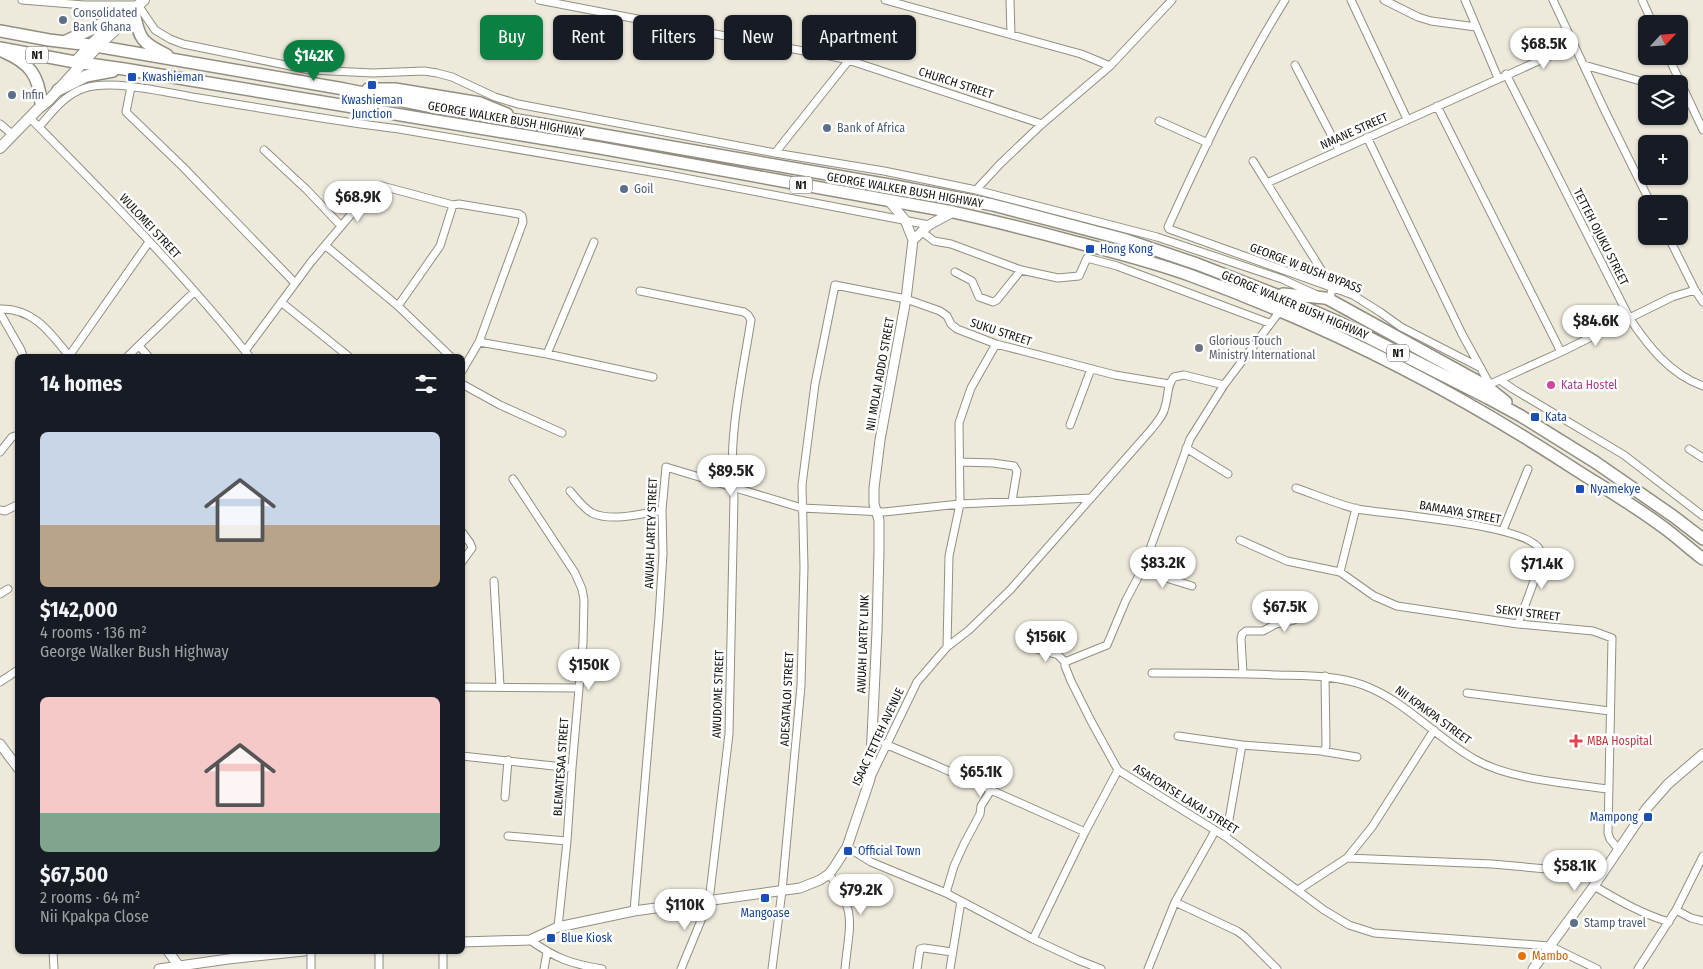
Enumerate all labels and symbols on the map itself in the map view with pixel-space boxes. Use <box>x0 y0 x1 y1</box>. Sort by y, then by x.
place label: Consolidated Bank Ghana <box>73 6 138 34</box>
marker: Consolidated Bank Ghana <box>57 14 69 26</box>
north arrow <box>1638 15 1688 65</box>
pin: $68.5K <box>1503 28 1585 70</box>
pin: $142K <box>279 39 349 82</box>
road number: N1 <box>26 46 48 64</box>
street label: CHURCH STREET <box>917 64 996 102</box>
place label: Kwashieman <box>142 70 204 84</box>
marker: Kwashieman <box>126 71 138 83</box>
marker: Kwashieman Junction <box>366 79 378 91</box>
place label: Infin <box>22 88 44 102</box>
marker: Infin <box>6 89 18 101</box>
place label: Kwashieman Junction <box>341 93 403 121</box>
street label: GEORGE WALKER BUSH HIGHWAY <box>427 98 585 140</box>
street label: NMANE STREET <box>1318 110 1390 152</box>
place label: Bank of Africa <box>837 121 905 135</box>
marker: Bank of Africa <box>821 122 833 134</box>
street label: GEORGE WALKER BUSH HIGHWAY <box>826 169 984 211</box>
road number: N1 <box>790 176 812 194</box>
pin: $68.9K <box>317 180 399 223</box>
place label: Goil <box>634 182 653 196</box>
marker: Goil <box>618 183 630 195</box>
street label: TETTEH OJUKU STREET <box>1571 186 1632 288</box>
street label: WULOMEI STREET <box>117 191 184 261</box>
street label: GEORGE W BUSH BYPASS <box>1248 240 1364 296</box>
place label: Hong Kong <box>1100 242 1153 256</box>
marker: Hong Kong <box>1084 243 1096 255</box>
street label: GEORGE WALKER BUSH HIGHWAY <box>1219 268 1371 342</box>
pin: $84.6K <box>1555 304 1637 347</box>
street label: SUKU STREET <box>969 315 1034 349</box>
street label: NII MOLAI ADDO STREET <box>863 316 897 432</box>
place label: Glorious Touch Ministry International <box>1209 334 1315 362</box>
marker: Glorious Touch Ministry International <box>1193 342 1205 354</box>
road number: N1 <box>1387 344 1409 362</box>
place label: Kata Hostel <box>1561 378 1617 392</box>
marker: Kata Hostel <box>1545 379 1557 391</box>
place label: Kata <box>1545 410 1567 424</box>
marker: Kata <box>1529 411 1541 423</box>
pin: $89.5K <box>690 454 772 497</box>
street label: AWUAH LARTEY STREET <box>642 477 660 589</box>
place label: Nyamekye <box>1590 482 1640 496</box>
marker: Nyamekye <box>1574 483 1586 495</box>
street label: BAMAAYA STREET <box>1418 498 1502 526</box>
pin: $83.2K <box>1122 546 1204 589</box>
pin: $71.4K <box>1501 548 1583 590</box>
pin: $67.5K <box>1244 590 1326 633</box>
street label: AWUAH LARTEY LINK <box>854 594 872 694</box>
street label: SEKYI STREET <box>1495 602 1561 624</box>
pin: $156K <box>1011 620 1081 663</box>
pin: $150K <box>554 648 624 691</box>
street label: AWUDOME STREET <box>709 649 727 738</box>
street label: ADESATALOI STREET <box>778 651 796 747</box>
street label: NII KPAKPA STREET <box>1392 683 1474 747</box>
street label: ISAAC TETTEH AVENUE <box>849 686 907 788</box>
street label: BLEMATESAA STREET <box>551 717 571 817</box>
marker: MBA Hospital <box>1569 734 1583 748</box>
place label: MBA Hospital <box>1587 734 1652 748</box>
pin: $65.1K <box>940 756 1022 798</box>
street label: ASAFOATSE LAKAI STREET <box>1131 761 1242 837</box>
place label: Mampong <box>1590 810 1638 824</box>
marker: Mampong <box>1642 811 1654 823</box>
place label: Official Town <box>858 844 921 858</box>
marker: Official Town <box>842 845 854 857</box>
pin: $58.1K <box>1534 850 1616 892</box>
pin: $79.2K <box>820 874 902 916</box>
pin: $110K <box>650 888 720 931</box>
marker: Mangoase <box>759 892 771 904</box>
place label: Mangoase <box>740 906 790 920</box>
place label: Stamp travel <box>1584 916 1646 930</box>
marker: Stamp travel <box>1568 917 1580 929</box>
place label: Blue Kiosk <box>561 931 613 945</box>
marker: Blue Kiosk <box>545 932 557 944</box>
place label: Mambo <box>1532 949 1568 963</box>
marker: Mambo <box>1516 950 1528 962</box>

